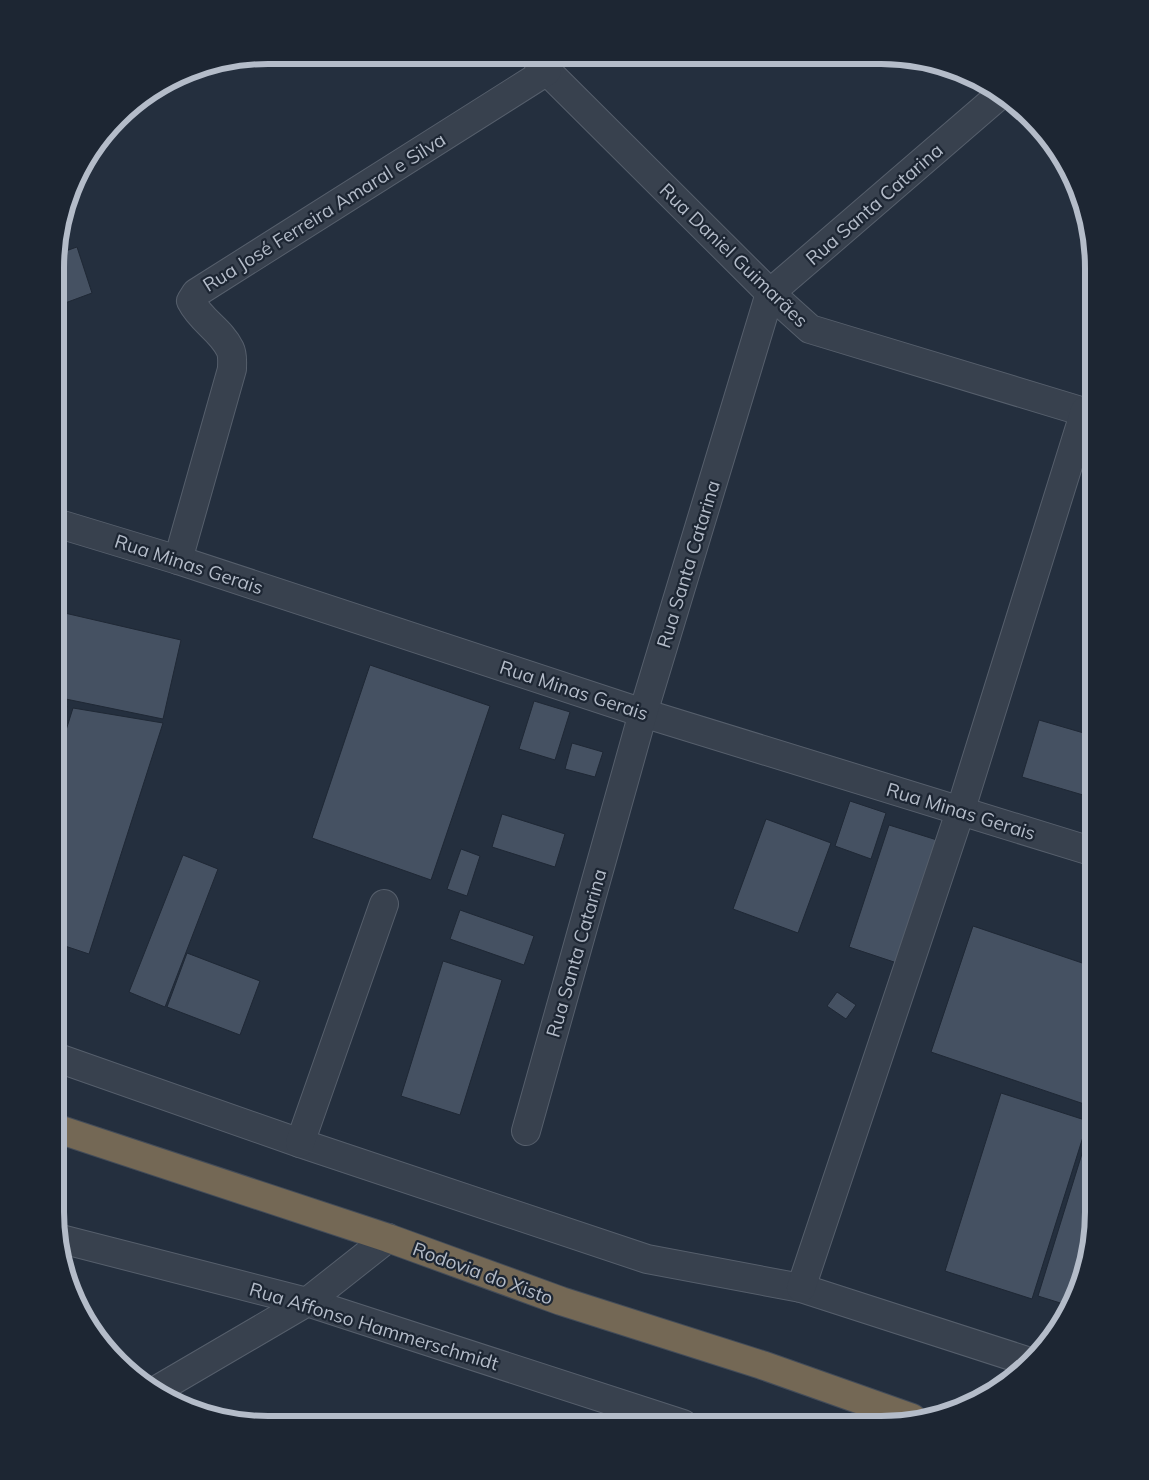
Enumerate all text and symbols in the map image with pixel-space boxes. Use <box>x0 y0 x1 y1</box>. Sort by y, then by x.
street label: Rua José Ferreira Amaral e Silva <box>198 127 450 297</box>
street label: Rua Santa Catarina <box>800 138 948 270</box>
street label: Rua Daniel Guimarães <box>655 178 813 332</box>
street label: Rua Santa Catarina <box>651 477 725 651</box>
street label: Rua Minas Gerais <box>112 529 266 599</box>
street label: Rua Minas Gerais <box>497 655 651 725</box>
street label: Rua Minas Gerais <box>884 777 1038 845</box>
street label: Rua Santa Catarina <box>540 866 612 1040</box>
street label: Rodovia do Xisto <box>409 1236 557 1310</box>
street label: Rua Affonso Hammerschmidt <box>246 1277 502 1376</box>

